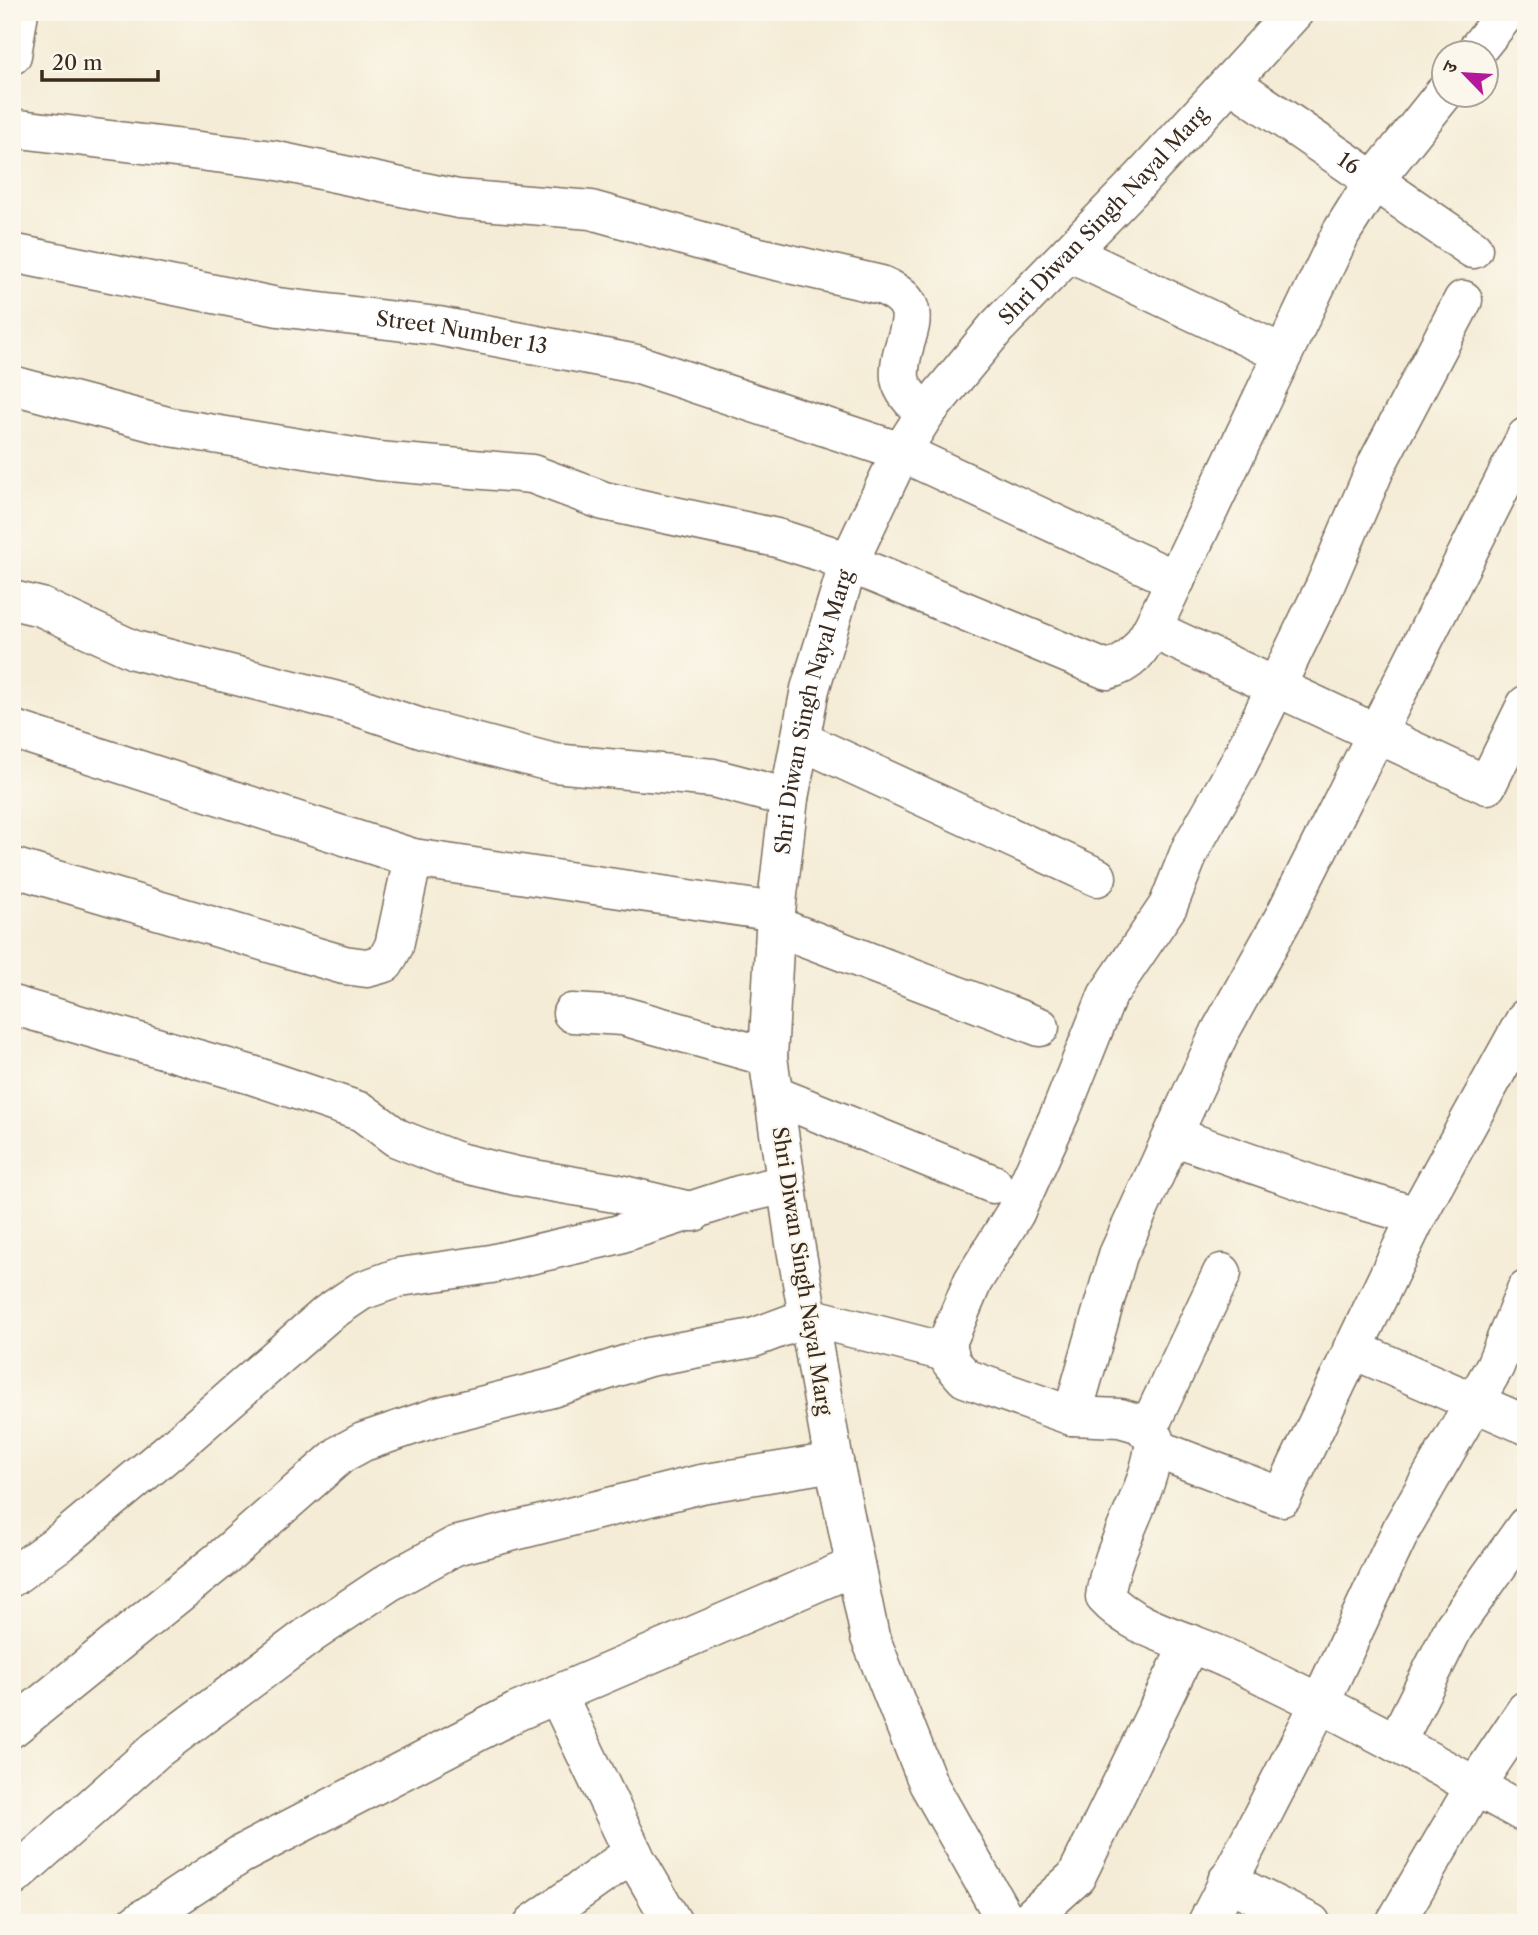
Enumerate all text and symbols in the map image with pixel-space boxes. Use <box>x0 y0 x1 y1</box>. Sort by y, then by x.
scale bar <box>42 38 158 82</box>
north arrow <box>1430 38 1500 108</box>
text: 20 m <box>52 50 103 75</box>
text: उ <box>1437 57 1463 78</box>
street label: Shri Diwan Singh Nayal Marg <box>993 101 1213 330</box>
street label: 16 <box>1333 147 1365 179</box>
street label: Street Number 13 <box>375 306 550 359</box>
street label: Shri Diwan Singh Nayal Marg <box>770 566 858 856</box>
street label: Shri Diwan Singh Nayal Marg <box>767 1125 838 1418</box>

